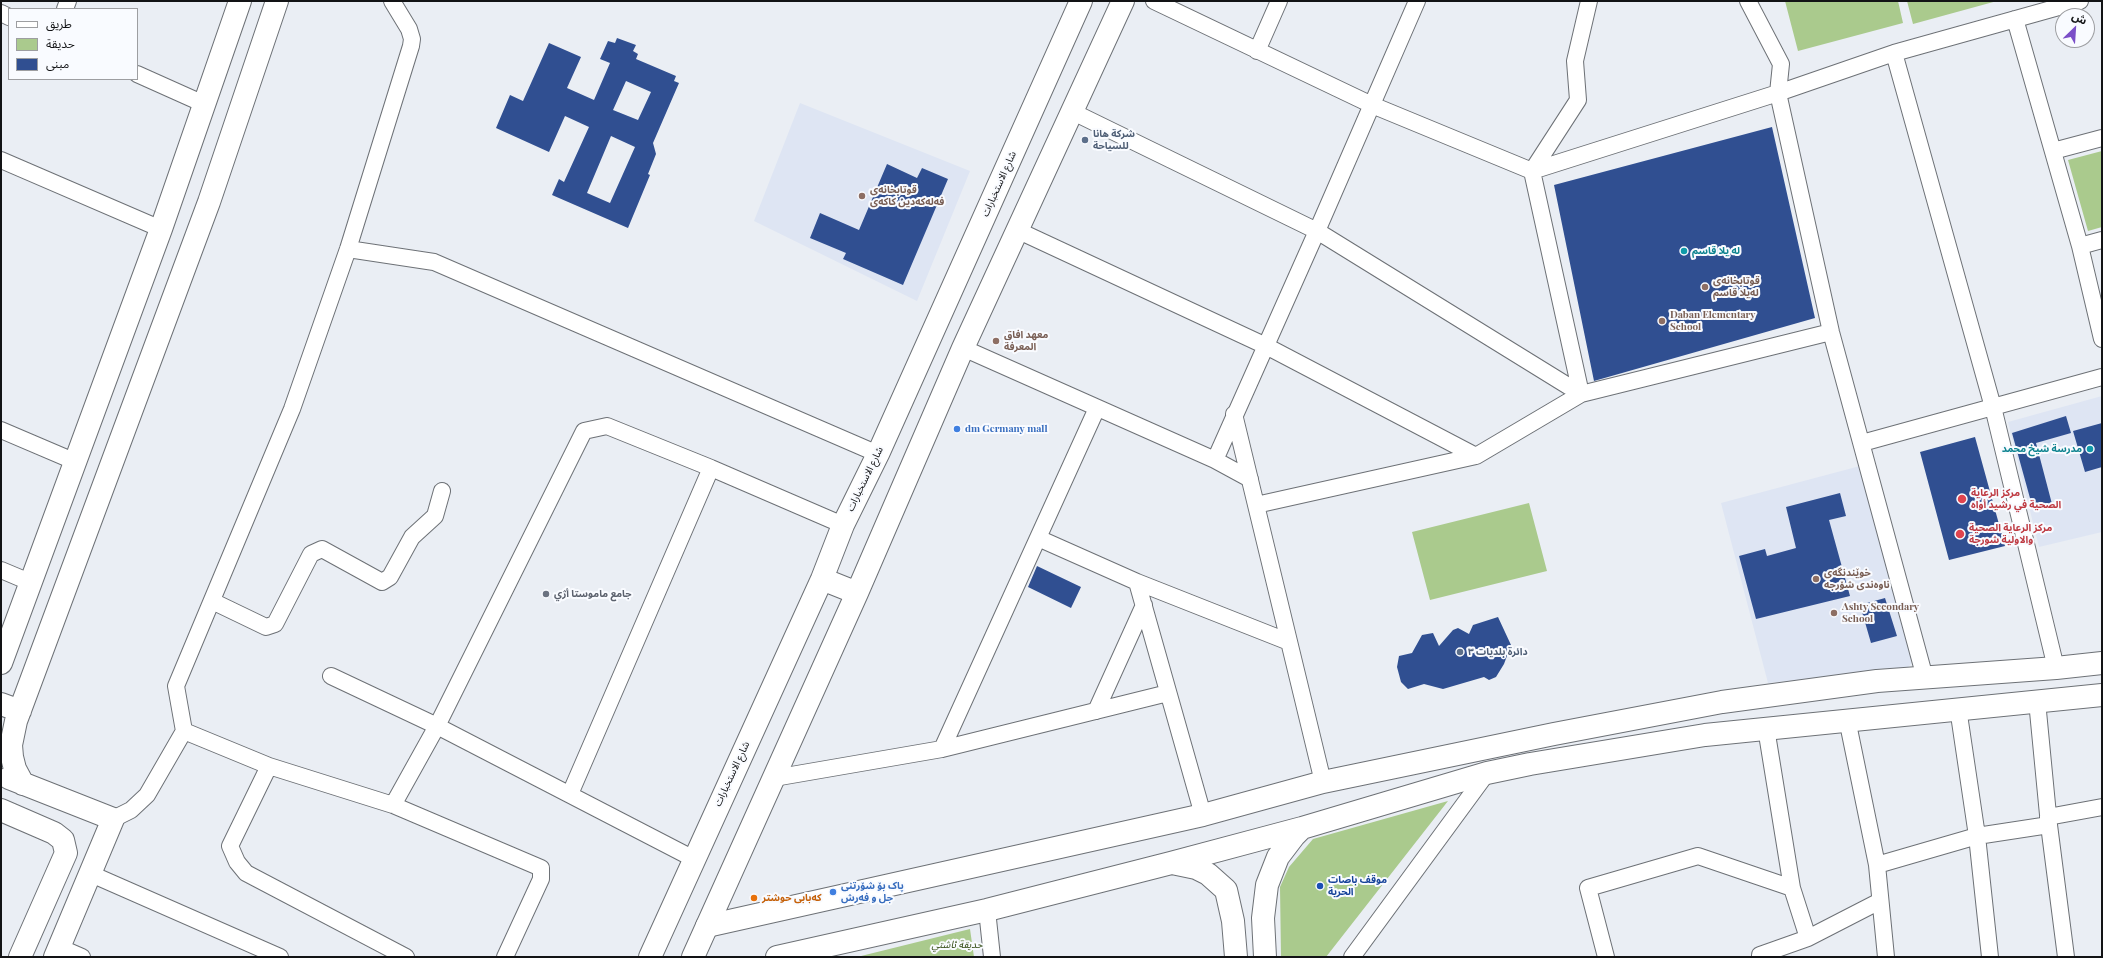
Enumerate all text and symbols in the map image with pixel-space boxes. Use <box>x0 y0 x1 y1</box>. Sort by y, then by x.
legend <box>8 8 138 80</box>
north arrow <box>2055 8 2095 48</box>
text: ش <box>2070 8 2090 28</box>
text: طريق <box>46 15 72 31</box>
text: حديقة <box>46 35 75 51</box>
text: مبنى <box>46 55 69 71</box>
place label: شركة هانا للسياحة <box>1093 128 1135 152</box>
marker: شركة هانا للسياحة <box>1080 135 1090 145</box>
street label: شارع الاستخبارات <box>979 149 1019 219</box>
place label: قوتابخانەی فەلەکەدین کاکەی <box>870 184 944 208</box>
marker: قوتابخانەی فەلەکەدین کاکەی <box>857 191 867 201</box>
place label: له يلا قاسم <box>1692 245 1740 257</box>
marker: له يلا قاسم <box>1679 246 1689 256</box>
place label: قوتابخانەی لەیلا قاسم <box>1713 275 1760 298</box>
marker: قوتابخانەی لەیلا قاسم <box>1700 282 1710 292</box>
place label: Daban Elementary School <box>1670 309 1755 332</box>
marker: Daban Elementary School <box>1657 316 1667 326</box>
place label: معهد افاق المعرفة <box>1004 329 1048 352</box>
marker: معهد افاق المعرفة <box>991 336 1001 346</box>
place label: dm Germany mall <box>965 423 1048 435</box>
marker: dm Germany mall <box>952 424 962 434</box>
place label: مدرسة شيخ محمد <box>2002 443 2082 455</box>
marker: مدرسة شيخ محمد <box>2085 444 2095 454</box>
street label: شارع الاستخبارات <box>844 445 886 513</box>
place label: مركز الرعاية الصحية في رشيد أواه <box>1971 487 2061 510</box>
marker: مركز الرعاية الصحية في رشيد أواه <box>1956 493 1968 505</box>
place label: مركز الرعاية الصحية والاولية شورجة <box>1969 522 2052 546</box>
marker: مركز الرعاية الصحية والاولية شورجة <box>1954 528 1966 540</box>
place label: خوێندنگەی ناوەندی شۆرجە <box>1824 567 1890 590</box>
marker: خوێندنگەی ناوەندی شۆرجە <box>1811 574 1821 584</box>
place label: جامع ماموستا أژي <box>554 588 631 600</box>
marker: جامع ماموستا أژي <box>541 589 551 599</box>
place label: Ashty Secondary School <box>1842 601 1919 624</box>
marker: Ashty Secondary School <box>1829 608 1839 618</box>
place label: دائرة بلديات ٣ <box>1468 646 1528 658</box>
marker: دائرة بلديات ٣ <box>1455 647 1465 657</box>
street label: شارع الاستخبارات <box>712 740 752 808</box>
place label: موقف باصات الحریة <box>1328 874 1387 898</box>
place label: پاک بۆ شۆرتنی جل و فەرش <box>841 880 904 904</box>
marker: موقف باصات الحریة <box>1315 881 1325 891</box>
marker: پاک بۆ شۆرتنی جل و فەرش <box>828 887 838 897</box>
place label: کەبابی حوشتر <box>762 892 822 904</box>
marker: کەبابی حوشتر <box>749 893 759 903</box>
park label: حديقة ئاشتي <box>931 939 983 951</box>

